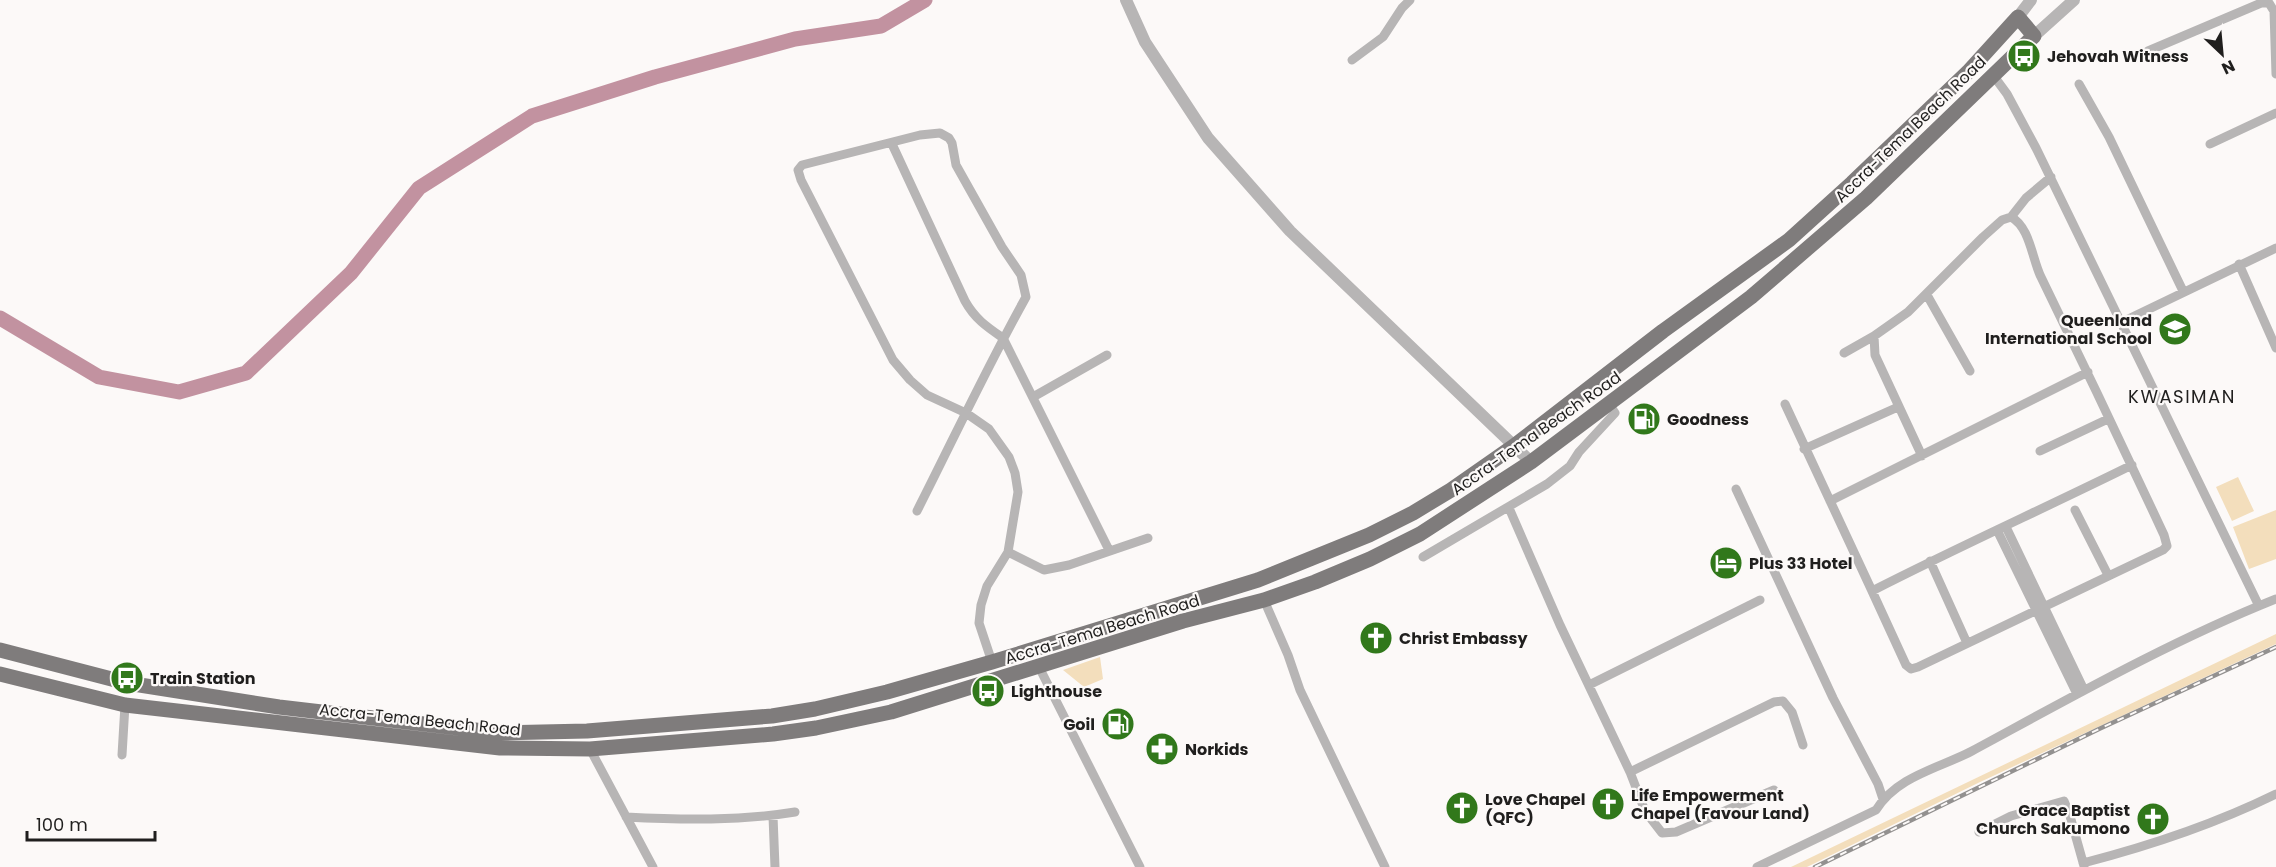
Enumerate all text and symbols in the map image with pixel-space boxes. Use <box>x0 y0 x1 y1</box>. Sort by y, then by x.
north arrow <box>2192 24 2252 84</box>
bus stop icon: Jehovah Witness <box>2006 38 2042 74</box>
place label: Jehovah Witness <box>2047 45 2189 68</box>
street label: Accra-Tema Beach Road <box>1830 51 1991 208</box>
text: N <box>2218 54 2239 80</box>
place label: Queenland International School <box>1985 309 2152 350</box>
school or university icon: Queenland International School <box>2157 311 2193 347</box>
street label: Accra-Tema Beach Road <box>1447 366 1626 501</box>
district label: KWASIMAN <box>2128 384 2236 409</box>
fuel station icon: Goodness <box>1626 401 1662 437</box>
place label: Goodness <box>1667 408 1749 431</box>
hotel icon: Plus 33 Hotel <box>1708 545 1744 581</box>
place label: Plus 33 Hotel <box>1749 552 1853 575</box>
street label: Accra-Tema Beach Road <box>1002 589 1202 670</box>
church icon: Christ Embassy <box>1358 620 1394 656</box>
place label: Christ Embassy <box>1399 627 1529 650</box>
bus stop icon: Train Station <box>109 660 145 696</box>
place label: Train Station <box>150 667 255 690</box>
bus stop icon: Lighthouse <box>970 673 1006 709</box>
place label: Lighthouse <box>1011 680 1102 703</box>
street label: Accra-Tema Beach Road <box>318 697 522 742</box>
fuel station icon: Goil <box>1100 706 1136 742</box>
place label: Goil <box>1063 713 1095 736</box>
pharmacy icon: Norkids <box>1144 731 1180 767</box>
place label: Norkids <box>1185 738 1249 761</box>
place label: Life Empowerment Chapel (Favour Land) <box>1631 784 1810 825</box>
church icon: Life Empowerment Chapel (Favour Land) <box>1590 786 1626 822</box>
place label: Love Chapel (QFC) <box>1485 788 1585 829</box>
church icon: Love Chapel (QFC) <box>1444 790 1480 826</box>
place label: Grace Baptist Church Sakumono <box>1976 799 2130 840</box>
church icon: Grace Baptist Church Sakumono <box>2135 801 2171 837</box>
scale bar <box>27 804 154 842</box>
text: 100 m <box>36 812 88 837</box>

